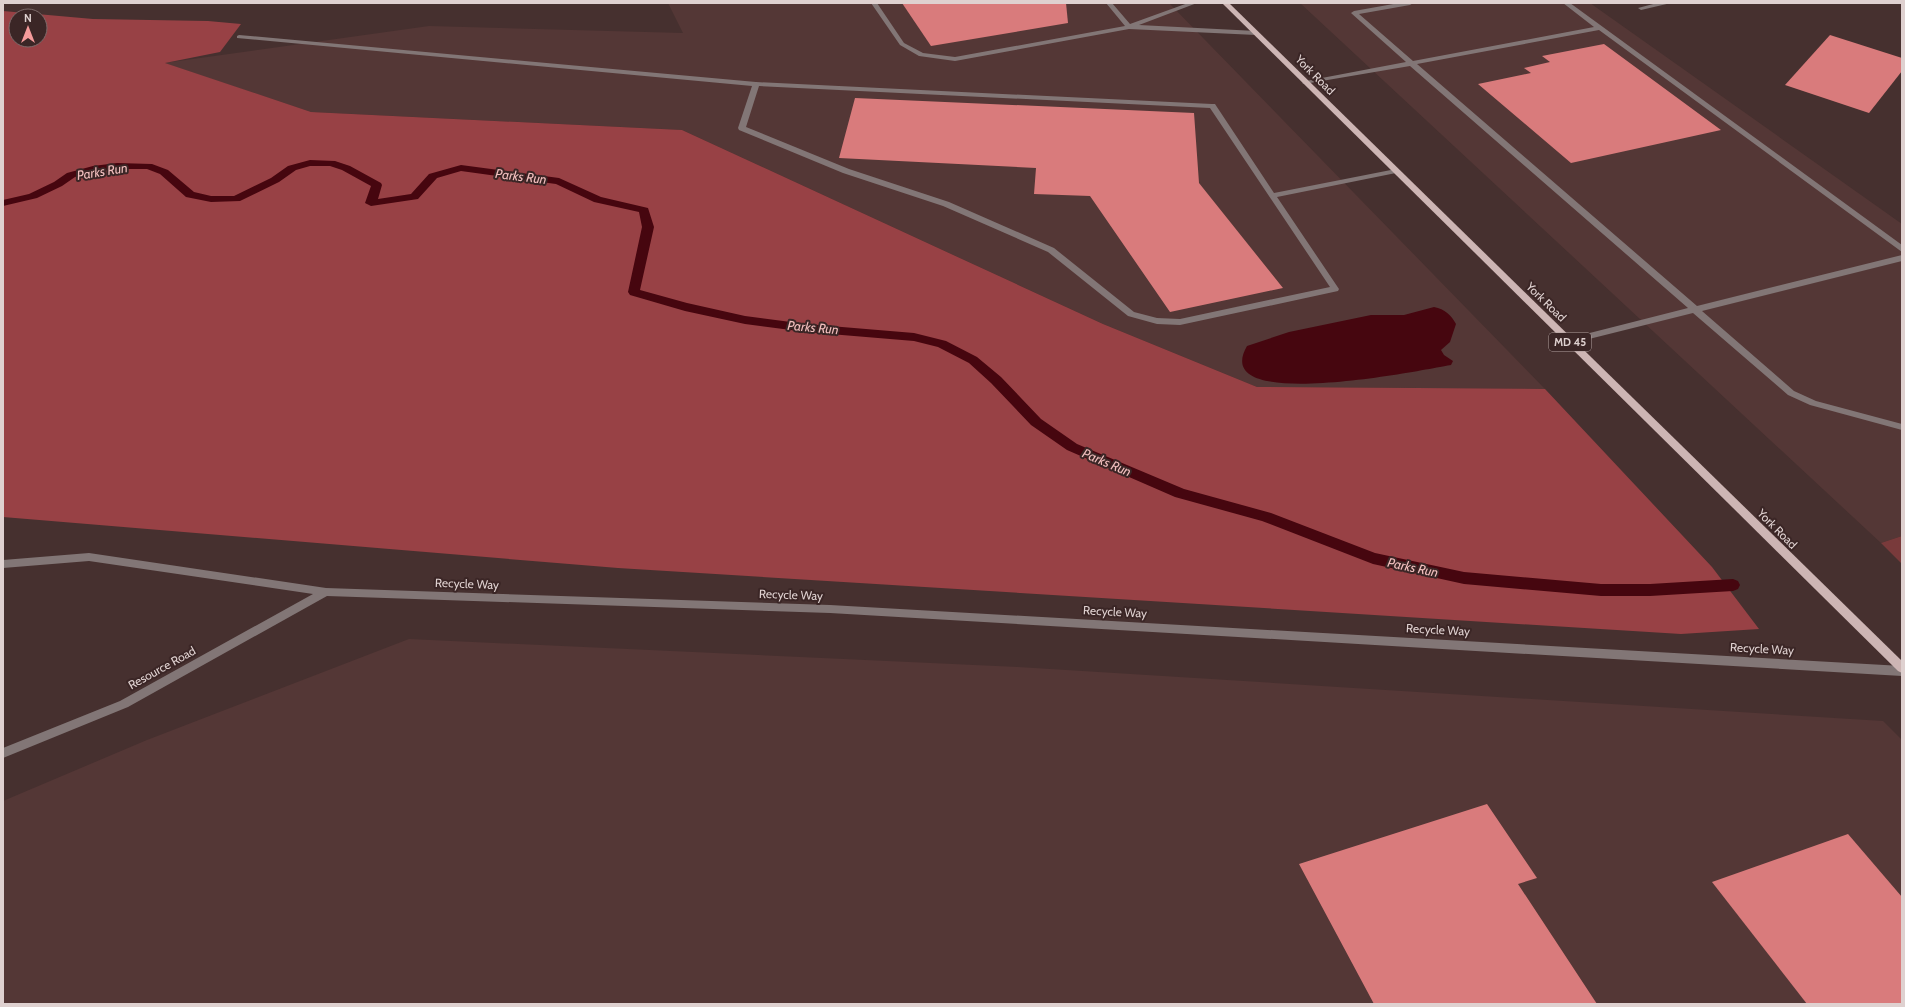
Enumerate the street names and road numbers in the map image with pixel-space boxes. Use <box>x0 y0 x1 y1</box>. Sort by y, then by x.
street label: York Road <box>1292 51 1338 98</box>
street label: York Road <box>1522 278 1570 324</box>
road number: MD 45 <box>1549 333 1591 351</box>
street label: York Road <box>1754 505 1800 552</box>
street label: Recycle Way <box>435 575 499 592</box>
street label: Recycle Way <box>759 586 823 603</box>
street label: Recycle Way <box>1083 602 1147 621</box>
street label: Recycle Way <box>1406 620 1470 639</box>
street label: Recycle Way <box>1730 639 1794 658</box>
street label: Resource Road <box>125 643 198 692</box>

